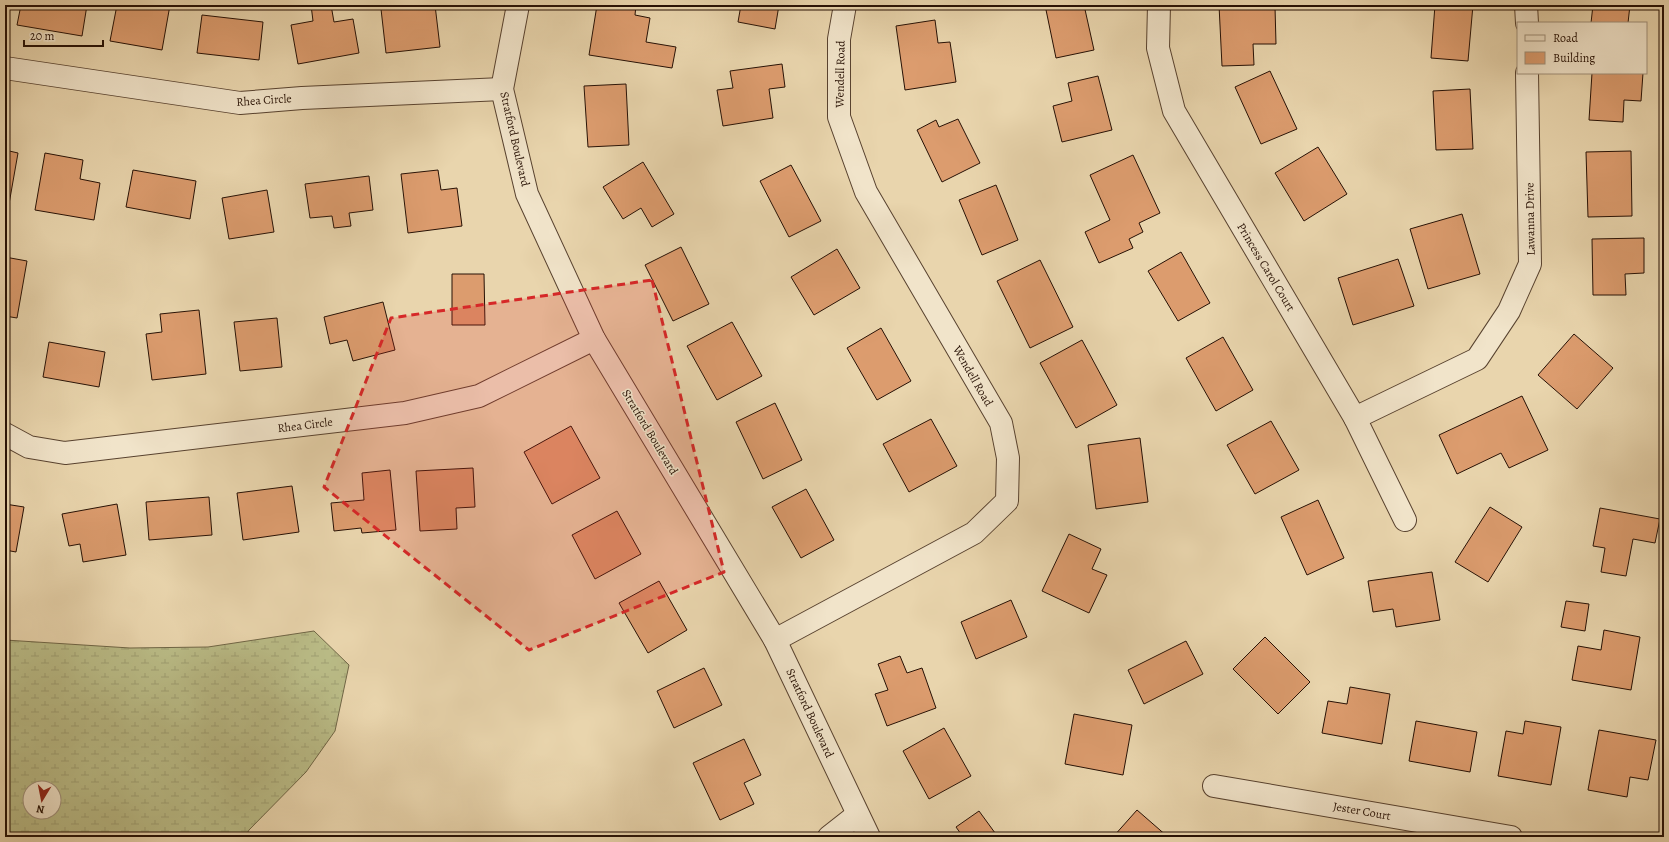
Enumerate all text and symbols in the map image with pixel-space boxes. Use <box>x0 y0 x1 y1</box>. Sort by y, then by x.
scale bar <box>24 22 103 48</box>
legend <box>1517 22 1647 74</box>
text: 20 m <box>30 28 54 44</box>
text: Road <box>1553 30 1579 46</box>
street label: Wendell Road <box>831 40 849 109</box>
text: Building <box>1553 50 1595 66</box>
street label: Rhea Circle <box>236 90 292 110</box>
street label: Stratford Boulevard <box>496 90 534 189</box>
street label: Lawanna Drive <box>1521 182 1539 256</box>
street label: Princess Carol Court <box>1233 220 1299 314</box>
street label: Wendell Road <box>949 342 997 410</box>
street label: Stratford Boulevard <box>618 386 682 478</box>
street label: Rhea Circle <box>276 414 334 436</box>
street label: Stratford Boulevard <box>782 666 838 761</box>
north arrow <box>22 780 62 820</box>
street label: Jester Court <box>1332 798 1392 824</box>
text: N <box>35 801 46 817</box>

